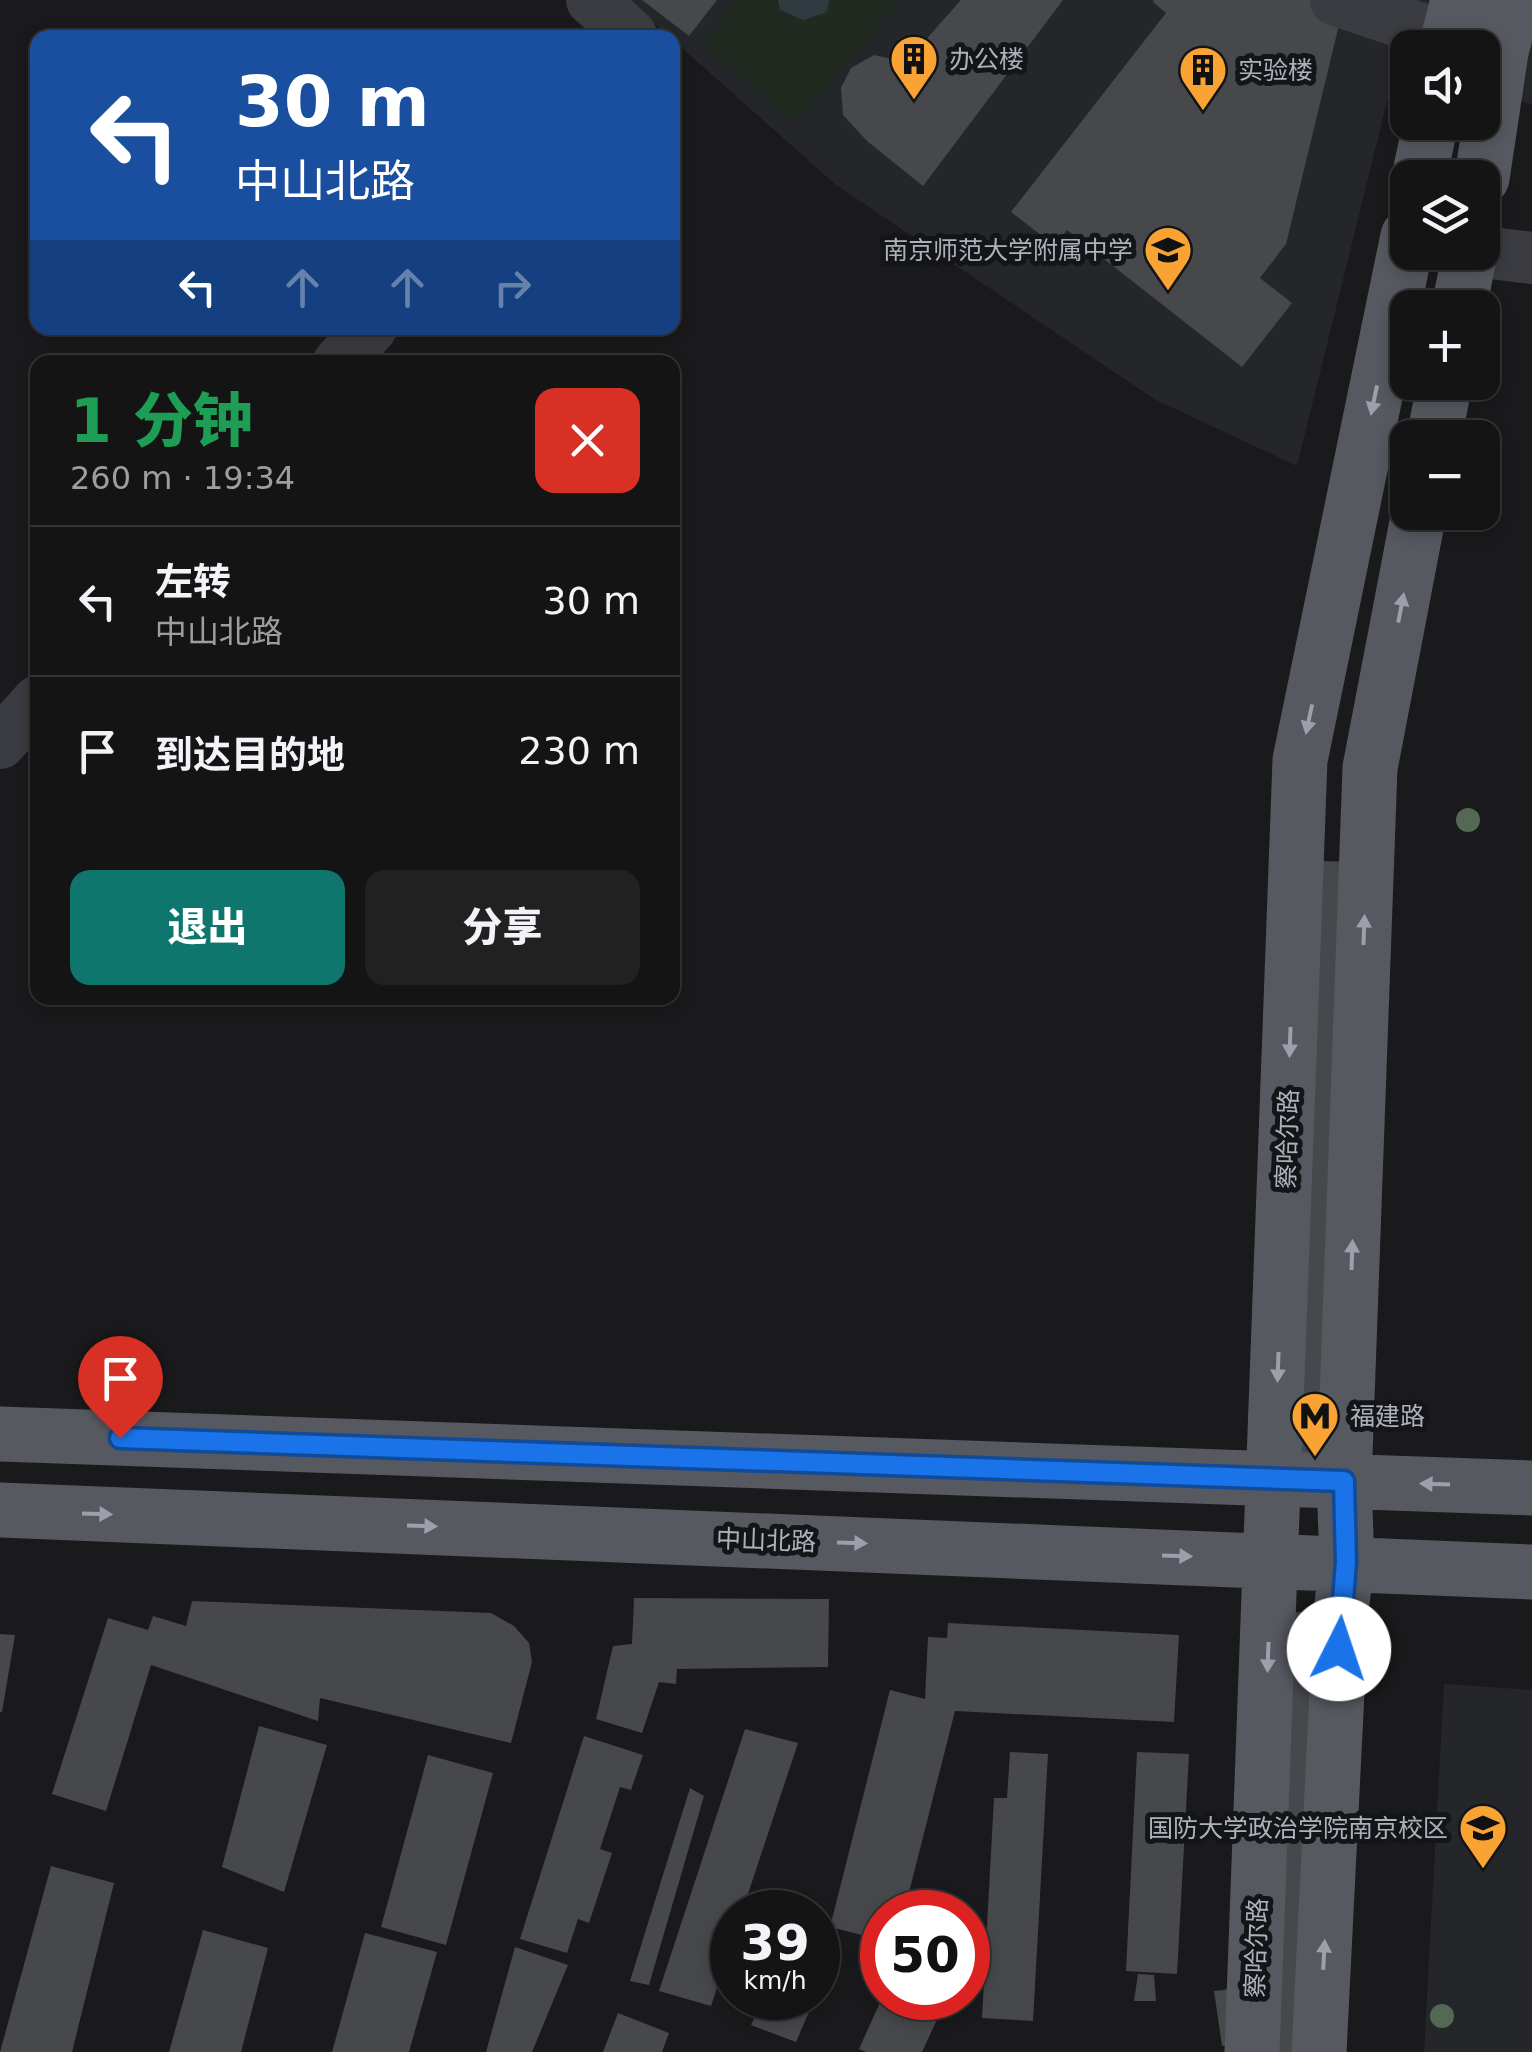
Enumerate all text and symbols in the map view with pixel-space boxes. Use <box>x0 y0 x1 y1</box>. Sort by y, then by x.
map controls <box>1390 30 1500 530</box>
button: sound <box>1390 30 1500 140</box>
building icon: 办公楼 <box>888 33 940 101</box>
building icon: 实验楼 <box>1177 44 1229 112</box>
place label: 办公楼 <box>949 45 1024 74</box>
place label: 实验楼 <box>1238 56 1313 85</box>
text: 30 m <box>235 61 430 143</box>
icon: left <box>70 70 200 200</box>
text: 中山北路 <box>235 155 415 208</box>
button: layers <box>1390 160 1500 270</box>
school or university icon: 南京师范大学附属中学 <box>1142 224 1194 292</box>
place label: 南京师范大学附属中学 <box>883 236 1133 265</box>
icon: left <box>170 260 225 315</box>
icon: ahead <box>275 260 330 315</box>
icon: ahead <box>380 260 435 315</box>
icon: right <box>485 260 540 315</box>
button: + <box>1390 290 1500 400</box>
one-way arrow <box>1365 385 1381 416</box>
text: 1 分钟 <box>70 386 253 456</box>
button: close <box>535 388 640 493</box>
button: − <box>1390 420 1500 530</box>
text: 260 m · 19:34 <box>70 459 295 497</box>
text: 左转 <box>155 560 231 604</box>
icon: left <box>70 574 125 629</box>
text: 30 m <box>543 579 640 623</box>
one-way arrow <box>1393 593 1409 624</box>
text: 中山北路 <box>155 613 283 651</box>
one-way arrow <box>1300 703 1316 734</box>
icon: arrive <box>70 724 125 779</box>
text: 230 m <box>518 729 640 773</box>
text: 到达目的地 <box>155 733 345 777</box>
button: 退出 <box>70 870 345 985</box>
button: 分享 <box>365 870 640 985</box>
one-way arrow <box>1356 914 1372 946</box>
one-way arrow <box>1282 1027 1298 1059</box>
street label: 察哈尔路 <box>1271 1089 1304 1190</box>
one-way arrow <box>1345 1239 1361 1271</box>
pin <box>78 1336 163 1439</box>
icon: arrive <box>93 1351 148 1406</box>
one-way arrow <box>1270 1352 1286 1384</box>
metro station icon: 福建路 <box>1289 1390 1341 1458</box>
place label: 福建路 <box>1350 1402 1425 1431</box>
one-way arrow <box>1418 1476 1450 1492</box>
one-way arrow <box>82 1506 114 1522</box>
one-way arrow <box>407 1519 439 1535</box>
street label: 中山北路 <box>715 1524 816 1557</box>
one-way arrow <box>836 1536 868 1552</box>
one-way arrow <box>1161 1548 1193 1564</box>
position arrow <box>1287 1597 1391 1701</box>
one-way arrow <box>1260 1642 1276 1674</box>
school or university icon: 国防大学政治学院南京校区 <box>1457 1802 1509 1870</box>
place label: 国防大学政治学院南京校区 <box>1148 1814 1448 1843</box>
speed limit sign: 50 <box>860 1890 990 2020</box>
street label: 察哈尔路 <box>1240 1898 1273 1999</box>
text: 39 <box>740 1914 810 1972</box>
one-way arrow <box>1316 1938 1332 1970</box>
text: km/h <box>743 1966 807 1995</box>

